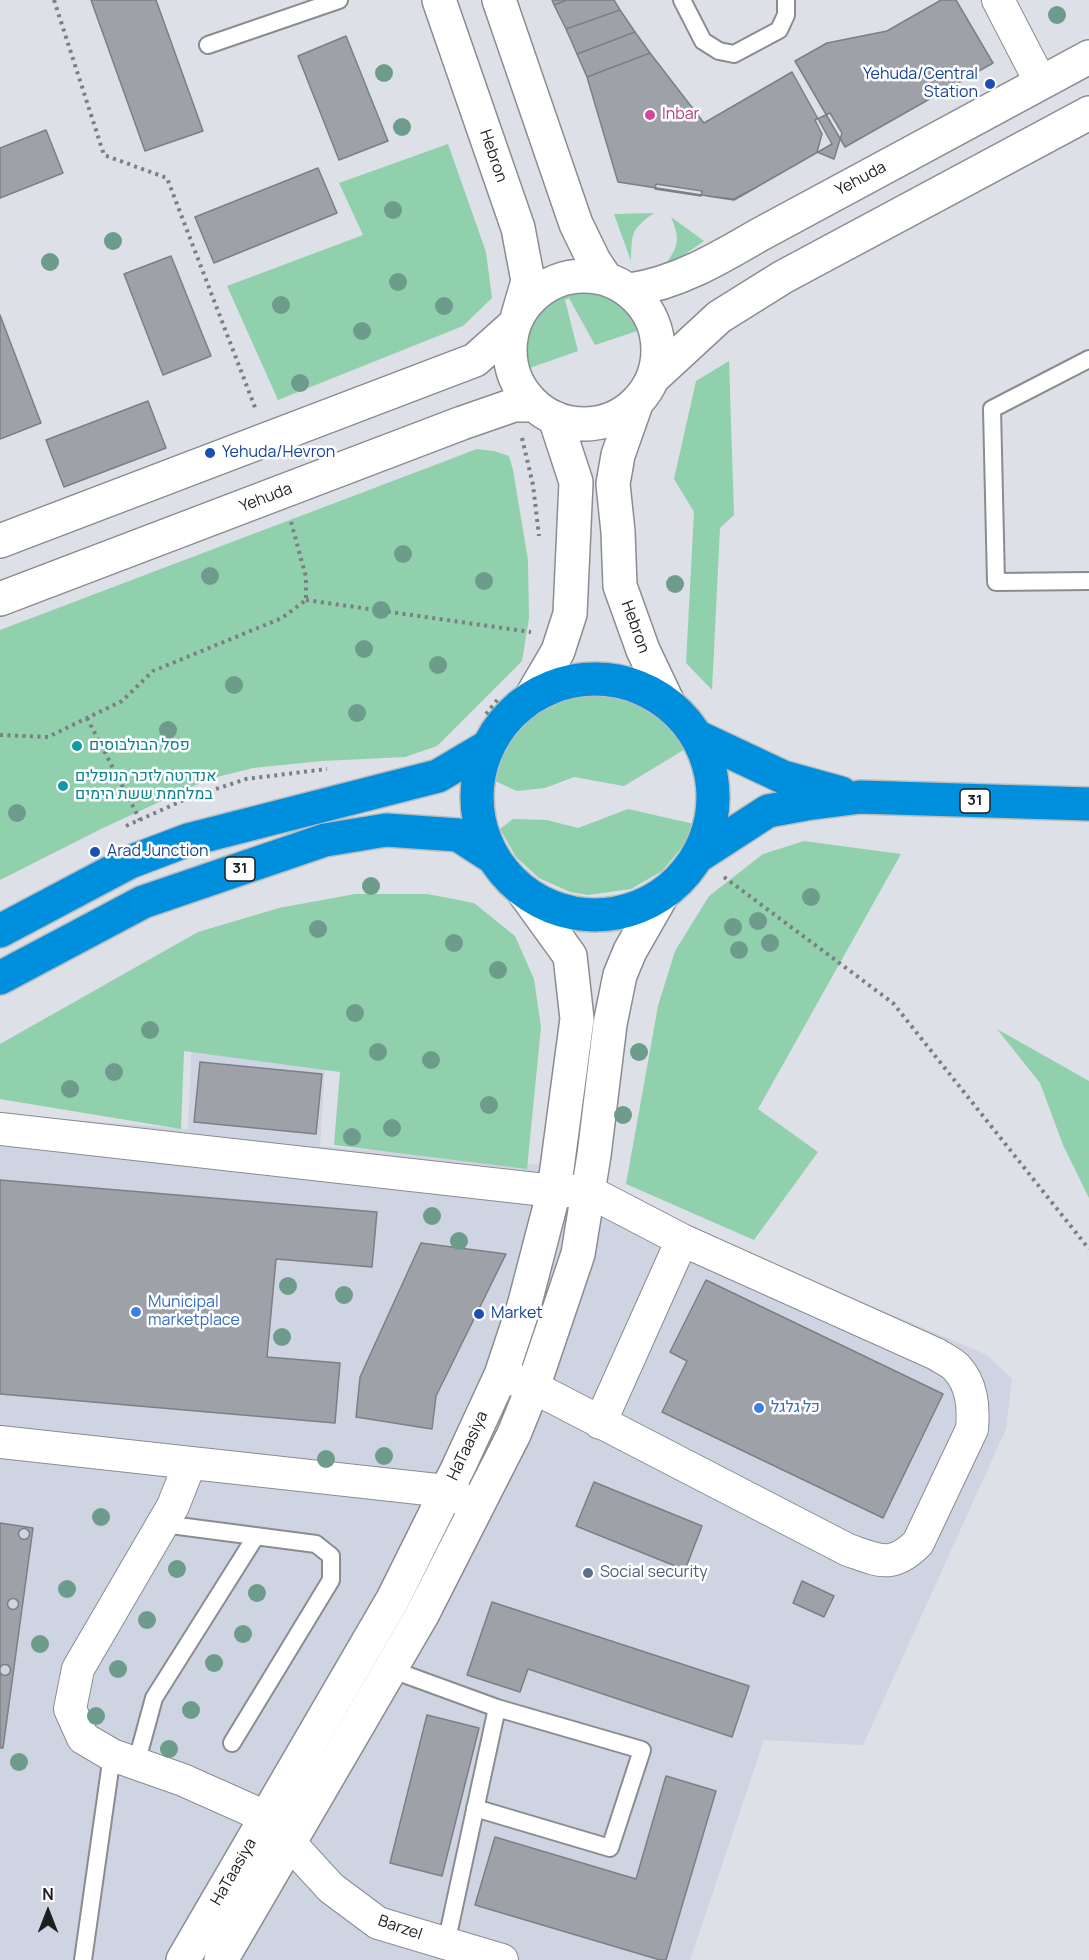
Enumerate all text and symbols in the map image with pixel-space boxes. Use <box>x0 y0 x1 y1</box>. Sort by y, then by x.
place label: Yehuda/Central Station <box>863 65 978 103</box>
marker: Yehuda/Central Station <box>983 77 997 91</box>
place label: Inbar <box>662 105 699 125</box>
marker: Inbar <box>643 108 657 122</box>
street label: Hebron <box>475 127 511 185</box>
street label: Yehuda <box>833 158 889 200</box>
place label: Yehuda/Hevron <box>222 443 335 463</box>
marker: Yehuda/Hevron <box>203 446 217 460</box>
street label: Yehuda <box>237 479 295 517</box>
street label: Hebron <box>617 598 653 656</box>
place label: פסל הבולבוסים <box>89 736 190 756</box>
marker: פסל הבולבוסים <box>70 739 84 753</box>
place label: אנדרטה לזכר הנופלים במלחמת ששת הימים <box>75 767 216 805</box>
marker: אנדרטה לזכר הנופלים במלחמת ששת הימים <box>56 779 70 793</box>
road number: 31 <box>960 789 990 813</box>
place label: Arad Junction <box>107 842 208 862</box>
marker: Arad Junction <box>88 845 102 859</box>
road number: 31 <box>225 857 255 881</box>
place label: Municipal marketplace <box>148 1293 240 1331</box>
place label: Market <box>491 1304 543 1324</box>
marker: Municipal marketplace <box>129 1305 143 1319</box>
marker: Market <box>472 1307 486 1321</box>
place label: כל גלגל <box>771 1398 820 1418</box>
marker: כל גלגל <box>752 1401 766 1415</box>
street label: HaTaasiya <box>444 1408 492 1484</box>
place label: Social security <box>600 1563 708 1583</box>
marker: Social security <box>581 1566 595 1580</box>
street label: HaTaasiya <box>207 1835 261 1909</box>
north arrow <box>18 1882 78 1942</box>
text: N <box>42 1883 54 1905</box>
street label: Barzel <box>375 1912 425 1944</box>

